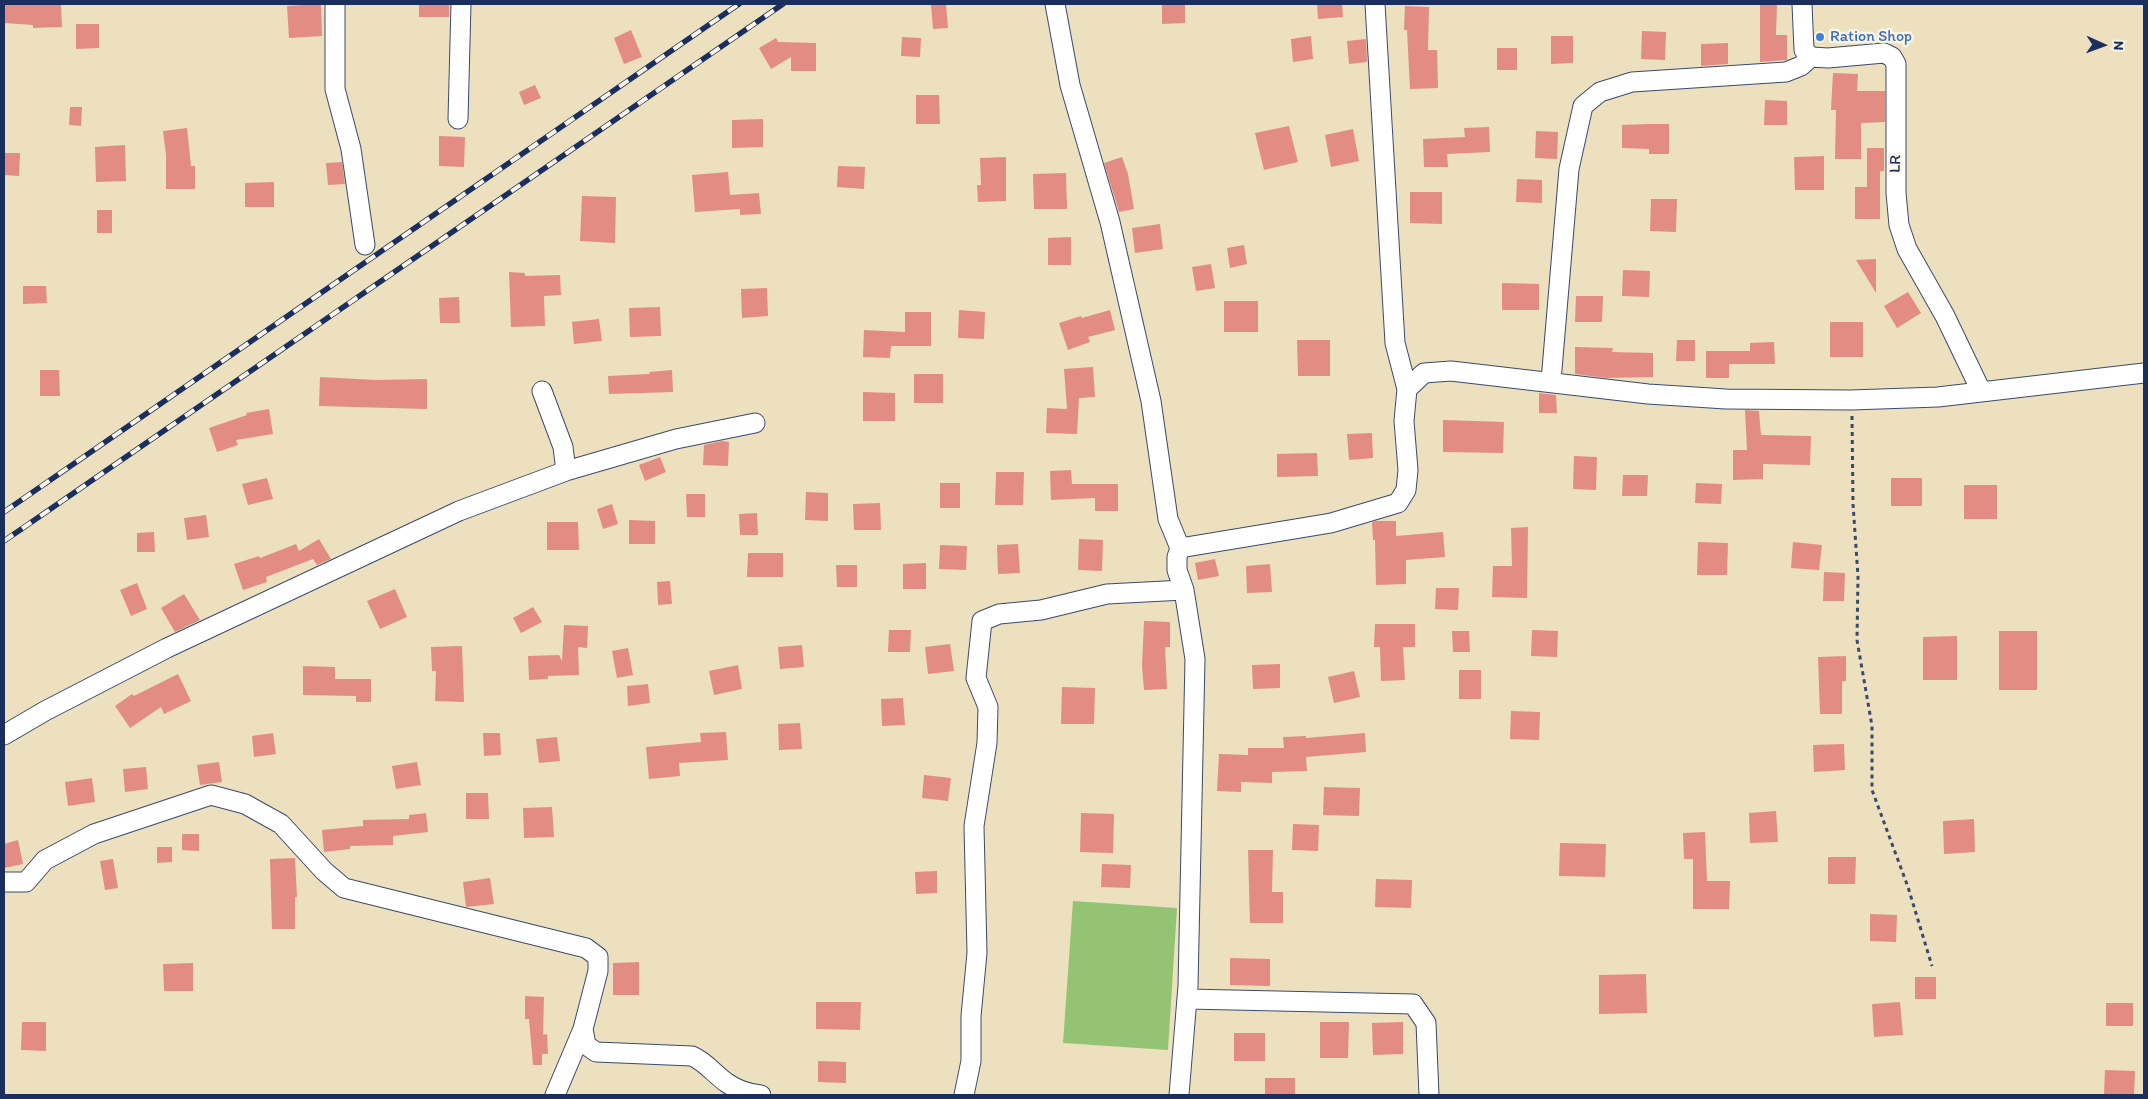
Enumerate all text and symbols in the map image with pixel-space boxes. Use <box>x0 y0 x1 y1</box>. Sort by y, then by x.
north arrow <box>2078 20 2128 70</box>
place label: Ration Shop <box>1830 27 1912 47</box>
marker: Ration Shop <box>1814 31 1826 43</box>
text: N <box>2110 41 2127 51</box>
street label: LR <box>1886 155 1906 173</box>

